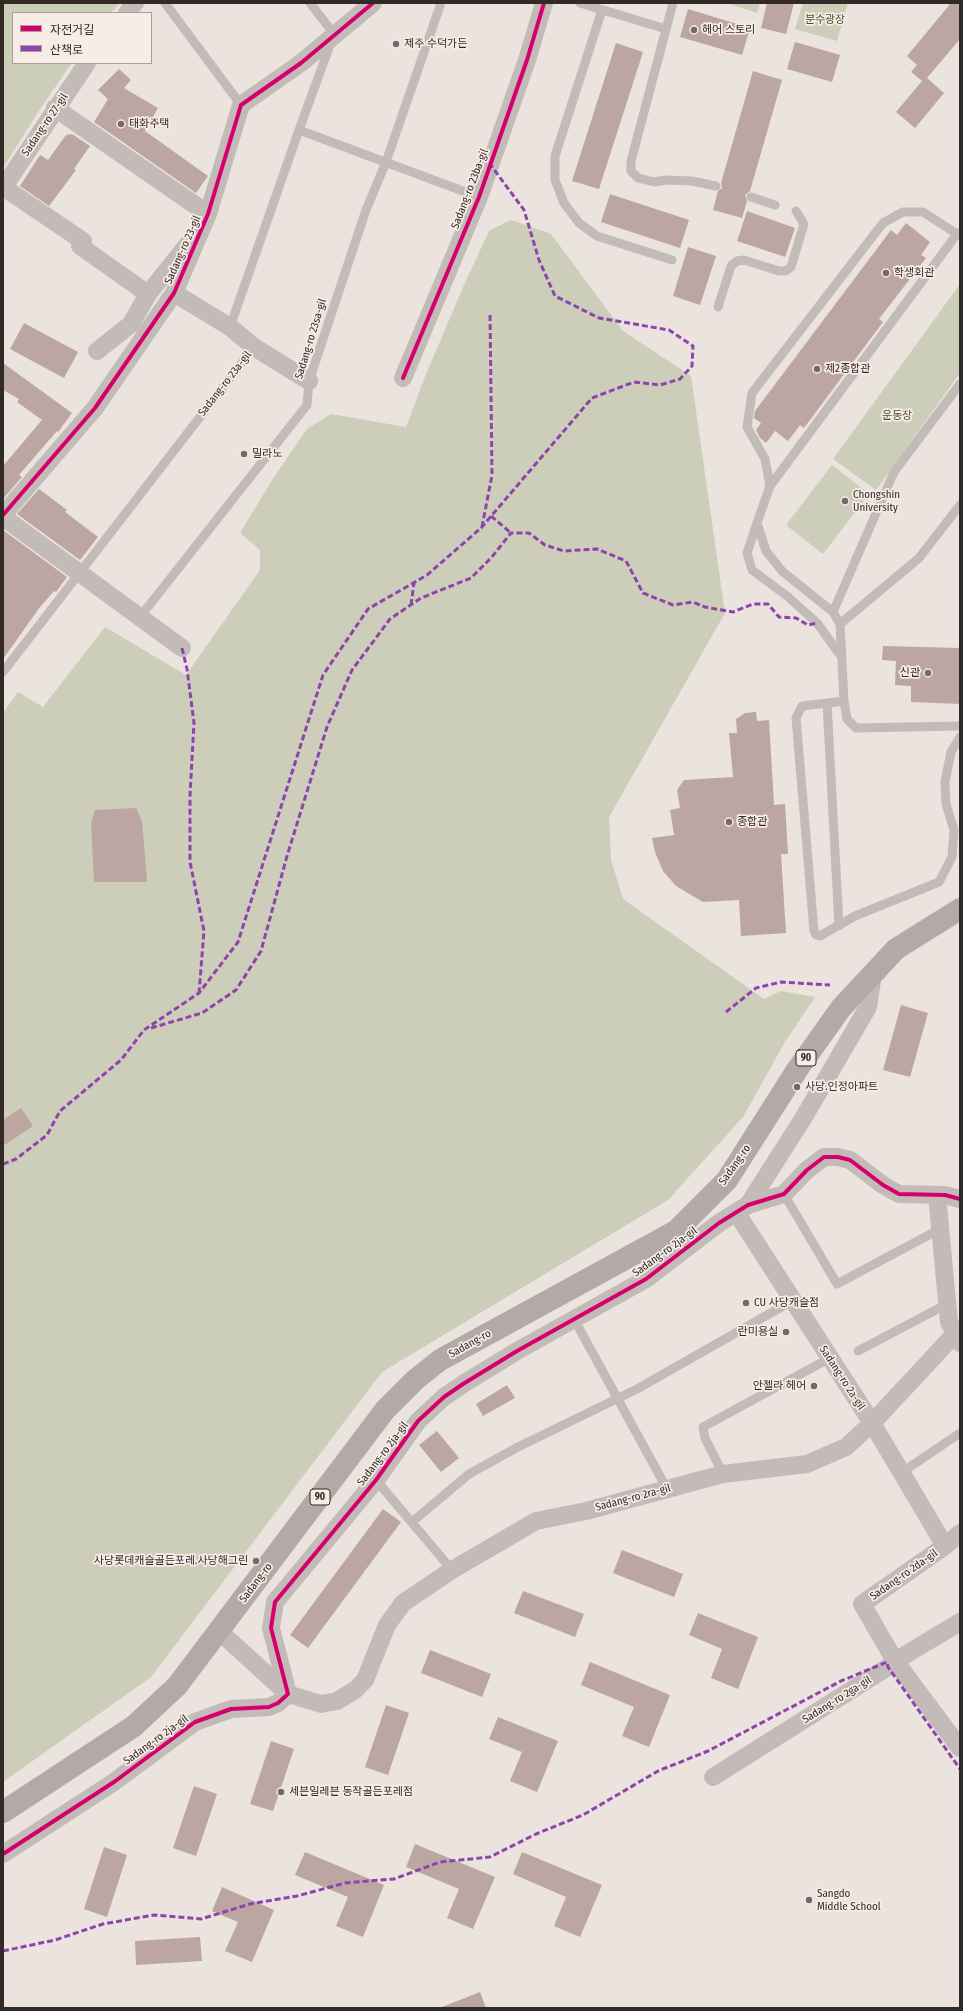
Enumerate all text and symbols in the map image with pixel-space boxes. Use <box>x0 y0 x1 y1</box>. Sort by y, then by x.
legend <box>12 12 152 64</box>
park label: 분수광장 <box>805 13 845 27</box>
text: 자전거길 <box>50 23 94 37</box>
place label: 헤어 스토리 <box>702 23 755 37</box>
marker: 헤어 스토리 <box>689 25 699 35</box>
place label: 제주 수덕가든 <box>404 37 467 51</box>
marker: 제주 수덕가든 <box>391 39 401 49</box>
text: 산책로 <box>50 43 83 57</box>
street label: Sadang-ro 27-gil <box>19 91 71 159</box>
place label: 태화주택 <box>129 117 169 131</box>
marker: 태화주택 <box>116 119 126 129</box>
street label: Sadang-ro 23ba-gil <box>449 147 491 231</box>
street label: Sadang-ro 23-gil <box>162 214 204 286</box>
place label: 학생회관 <box>894 266 934 280</box>
marker: 학생회관 <box>881 268 891 278</box>
street label: Sadang-ro 23sa-gil <box>292 297 330 381</box>
street label: Sadang-ro 23a-gil <box>196 349 254 419</box>
place label: 제2종합관 <box>825 362 870 376</box>
marker: 제2종합관 <box>812 364 822 374</box>
park label: 운동장 <box>882 409 912 423</box>
place label: 밀라노 <box>252 447 282 461</box>
marker: 밀라노 <box>239 449 249 459</box>
place label: Chongshin University <box>853 488 900 514</box>
marker: Chongshin University <box>840 496 850 506</box>
place label: 신관 <box>900 666 920 680</box>
marker: 신관 <box>923 668 933 678</box>
place label: 종합관 <box>737 815 767 829</box>
marker: 종합관 <box>724 817 734 827</box>
road number: 90 <box>796 1050 816 1066</box>
place label: 사당.인정아파트 <box>805 1080 878 1094</box>
marker: 사당.인정아파트 <box>792 1082 802 1092</box>
street label: Sadang-ro <box>716 1142 754 1188</box>
street label: Sadang-ro 2ja-gil <box>630 1224 700 1280</box>
place label: CU 사당캐슬점 <box>754 1296 819 1310</box>
marker: CU 사당캐슬점 <box>741 1298 751 1308</box>
place label: 란미용실 <box>738 1325 778 1339</box>
street label: Sadang-ro <box>447 1327 493 1361</box>
marker: 란미용실 <box>781 1327 791 1337</box>
street label: Sadang-ro 2a-gil <box>816 1343 868 1413</box>
place label: 안젤라 헤어 <box>753 1379 806 1393</box>
marker: 안젤라 헤어 <box>809 1381 819 1391</box>
street label: Sadang-ro 2ja-gil <box>355 1419 411 1489</box>
street label: Sadang-ro 2ra-gil <box>594 1482 672 1514</box>
road number: 90 <box>310 1489 330 1505</box>
street label: Sadang-ro 2da-gil <box>868 1547 940 1603</box>
place label: 사당롯데캐슬골든포레.사당해그린 <box>94 1554 248 1568</box>
marker: 사당롯데캐슬골든포레.사당해그린 <box>251 1556 261 1566</box>
street label: Sadang-ro <box>237 1561 275 1605</box>
street label: Sadang-ro 2ga-gil <box>800 1674 874 1726</box>
street label: Sadang-ro 2ja-gil <box>121 1712 191 1768</box>
place label: 세븐일레븐 동작골든포레점 <box>289 1785 413 1799</box>
marker: 세븐일레븐 동작골든포레점 <box>276 1787 286 1797</box>
place label: Sangdo Middle School <box>817 1887 881 1913</box>
marker: Sangdo Middle School <box>804 1895 814 1905</box>

